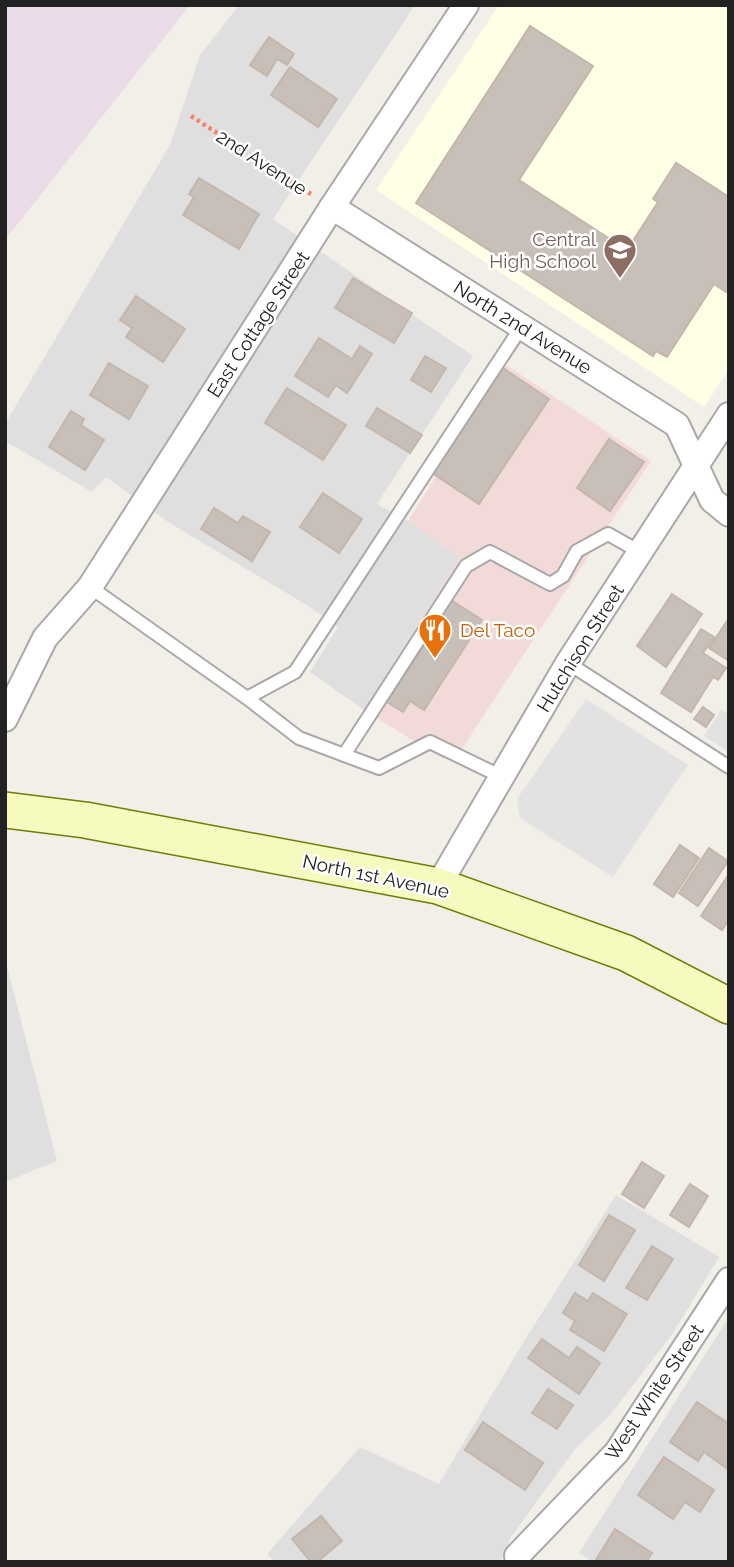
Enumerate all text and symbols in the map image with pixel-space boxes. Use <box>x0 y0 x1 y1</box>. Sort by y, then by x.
street label: 2nd Avenue <box>213 125 311 199</box>
place label: Central High School <box>489 228 597 272</box>
school or university icon: Central High School <box>601 231 639 280</box>
street label: East Cottage Street <box>202 246 314 401</box>
street label: North 2nd Avenue <box>450 276 596 378</box>
street label: Hutchison Street <box>532 580 628 716</box>
restaurant icon: Del Taco <box>416 611 454 660</box>
place label: Del Taco <box>460 619 535 641</box>
street label: North 1st Avenue <box>301 850 451 902</box>
street label: West White Street <box>600 1319 708 1464</box>

